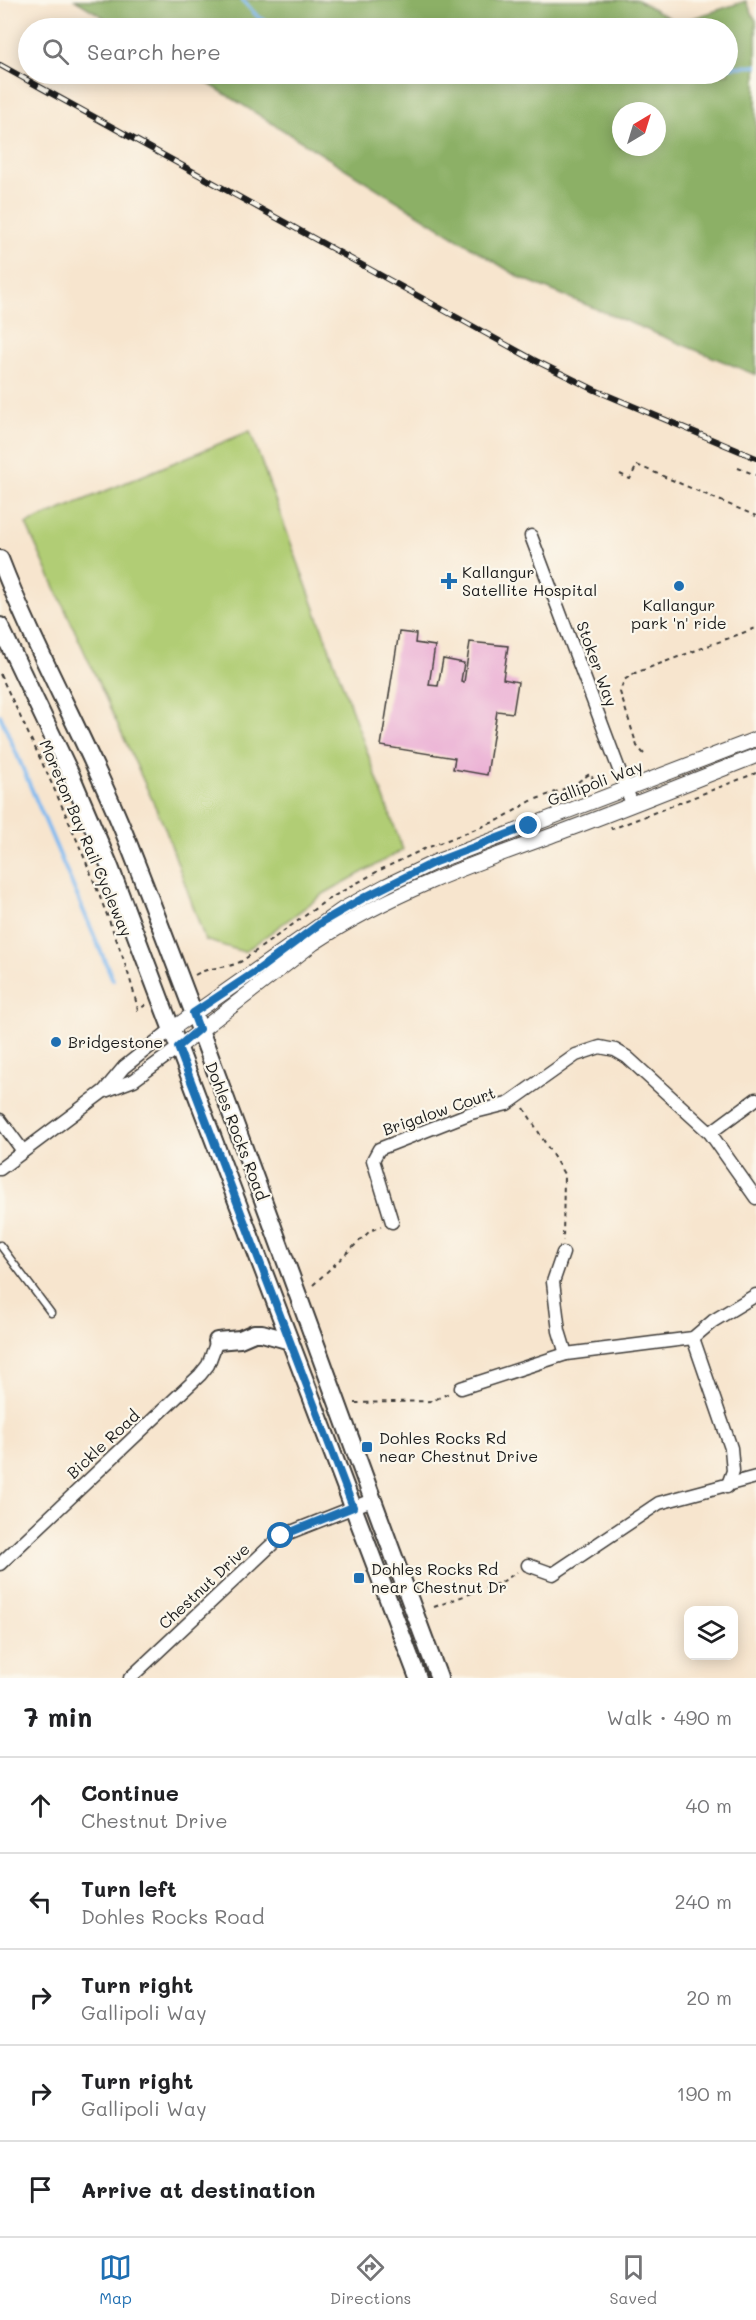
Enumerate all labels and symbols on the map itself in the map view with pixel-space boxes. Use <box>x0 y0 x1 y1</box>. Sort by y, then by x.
north arrow <box>612 102 666 156</box>
place label: Kallangur Satellite Hospital <box>462 561 597 600</box>
marker: Kallangur Satellite Hospital <box>440 572 458 590</box>
marker: Kallangur park 'n' ride <box>672 579 686 593</box>
place label: Kallangur park 'n' ride <box>631 594 727 633</box>
street label: Stoker Way <box>572 618 623 709</box>
street label: Moreton Bay Rail Cycleway <box>35 736 138 940</box>
street label: Gallipoli Way <box>544 755 646 810</box>
route end <box>515 812 541 838</box>
place label: Bridgestone <box>68 1031 163 1052</box>
marker: Bridgestone <box>49 1035 63 1049</box>
street label: Dohles Rocks Road <box>201 1059 274 1203</box>
street label: Brigalow Court <box>380 1081 498 1140</box>
street label: Bickle Road <box>62 1405 143 1483</box>
place label: Dohles Rocks Rd near Chestnut Drive <box>379 1427 538 1466</box>
marker: Dohles Rocks Rd near Chestnut Drive <box>360 1440 374 1454</box>
route start <box>267 1522 293 1548</box>
street label: Chestnut Drive <box>154 1538 254 1633</box>
place label: Dohles Rocks Rd near Chestnut Dr <box>371 1558 507 1597</box>
marker: Dohles Rocks Rd near Chestnut Dr <box>352 1571 366 1585</box>

